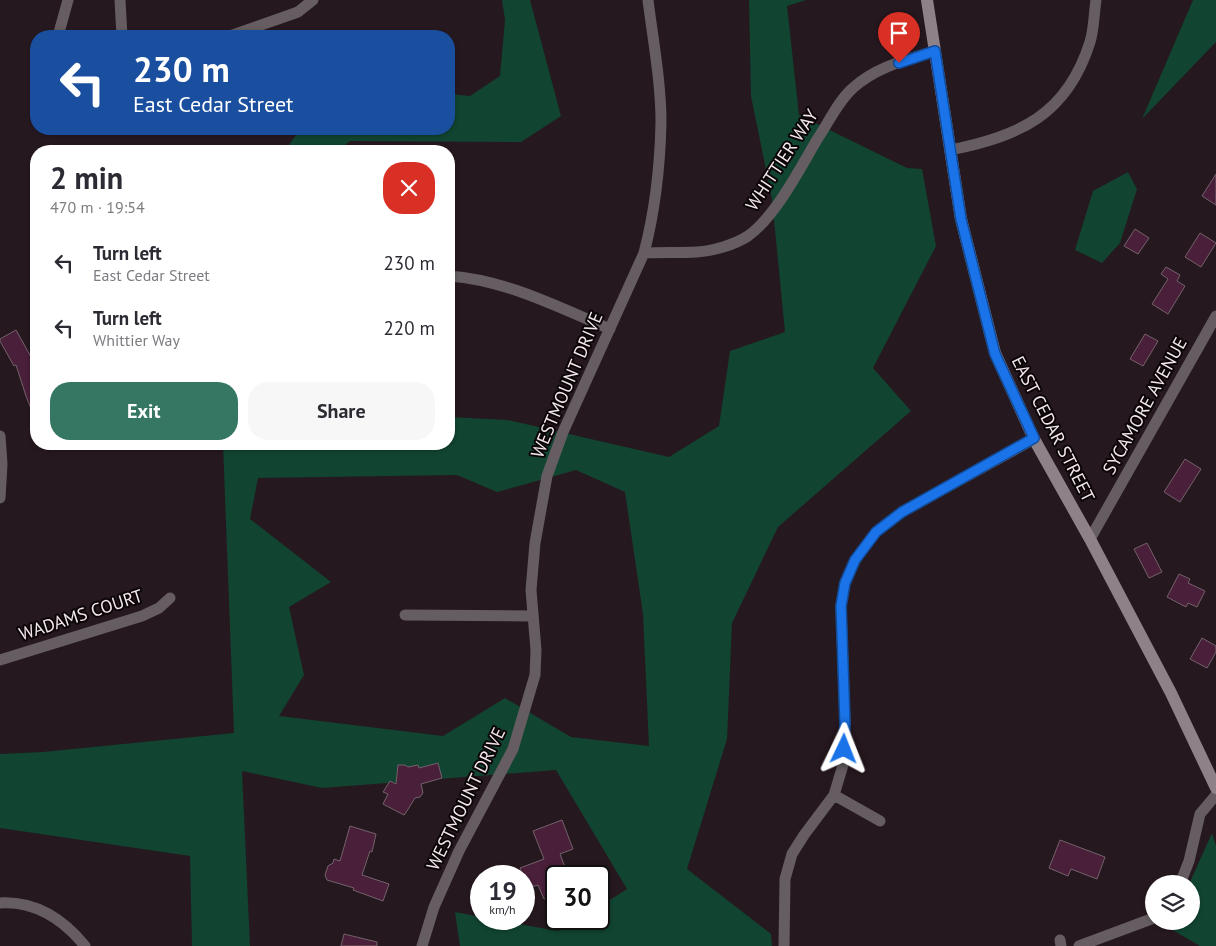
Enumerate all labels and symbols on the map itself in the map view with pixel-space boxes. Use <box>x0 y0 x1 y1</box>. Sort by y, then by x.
pin <box>878 12 920 63</box>
street label: WHITTIER WAY <box>740 105 823 215</box>
street label: WESTMOUNT DRIVE <box>525 308 608 461</box>
street label: SYCAMORE AVENUE <box>1097 333 1192 478</box>
street label: EAST CEDAR STREET <box>1007 352 1100 506</box>
street label: WADAMS COURT <box>16 584 146 645</box>
position arrow <box>817 722 869 774</box>
street label: WESTMOUNT DRIVE <box>421 724 510 874</box>
speed limit sign: 30 <box>545 865 610 930</box>

